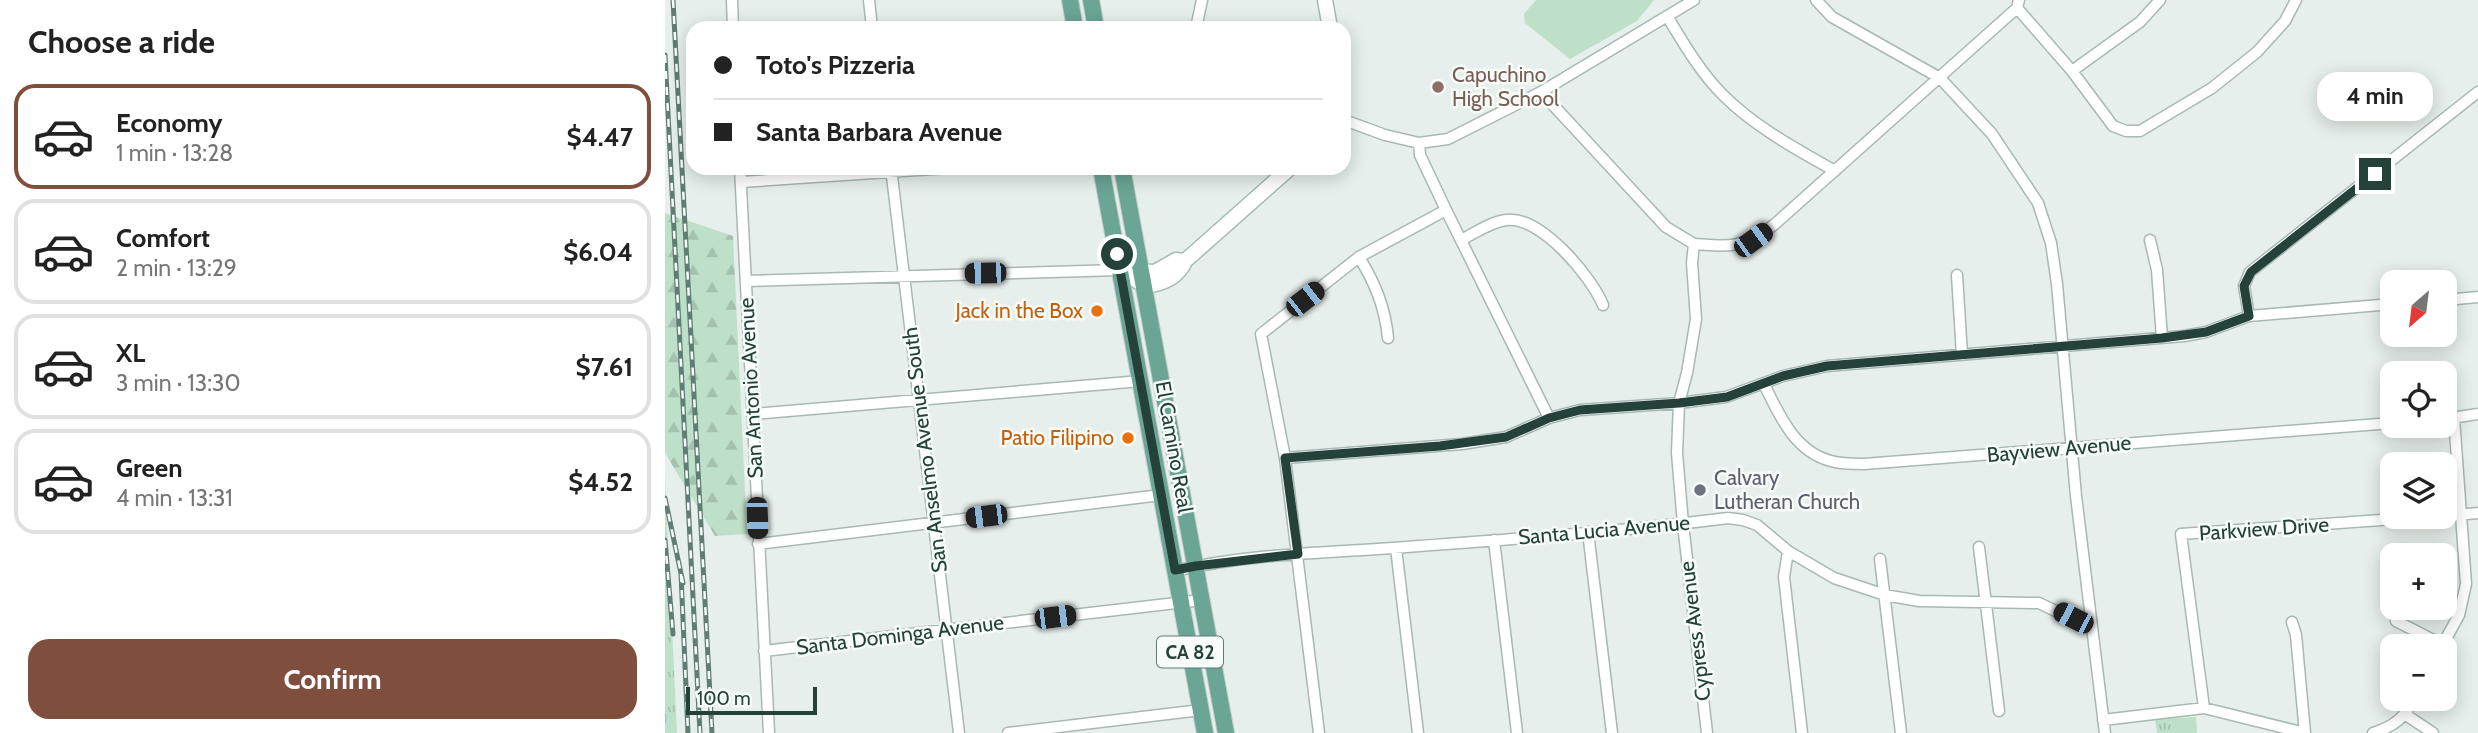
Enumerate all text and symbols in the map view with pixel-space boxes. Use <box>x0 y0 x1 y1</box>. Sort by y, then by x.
text: Choose a ride <box>28 22 215 61</box>
text: Toto's Pizzeria <box>756 49 915 81</box>
place label: Capuchino High School <box>1452 62 1559 111</box>
callout: 4 min <box>2317 72 2433 122</box>
marker: Capuchino High School <box>1430 79 1446 95</box>
text: 4 min <box>2346 82 2404 110</box>
icon: car <box>32 105 95 168</box>
text: Economy <box>116 107 222 139</box>
text: Santa Barbara Avenue <box>756 116 1002 148</box>
text: $4.47 <box>567 121 633 153</box>
text: 1 min · 13:28 <box>116 139 233 167</box>
route end <box>2359 158 2391 190</box>
car <box>1730 219 1777 261</box>
icon: car <box>32 220 95 283</box>
text: Comfort <box>116 222 210 254</box>
text: $6.04 <box>563 236 633 268</box>
route start <box>1101 238 1133 270</box>
text: 2 min · 13:29 <box>116 254 237 282</box>
car <box>964 262 1007 284</box>
north arrow <box>2380 270 2457 346</box>
map controls <box>2380 270 2457 711</box>
car <box>1282 278 1329 320</box>
street label: San Antonio Avenue <box>733 297 768 479</box>
place label: Jack in the Box <box>955 298 1083 323</box>
marker: Jack in the Box <box>1089 303 1105 319</box>
street label: San Anselmo Avenue South <box>897 326 952 574</box>
icon: car <box>32 335 95 398</box>
text: XL <box>116 337 145 369</box>
text: $7.61 <box>576 351 633 383</box>
button: locate <box>2380 361 2457 438</box>
text: 3 min · 13:30 <box>116 369 241 397</box>
street label: El Camino Real <box>1151 379 1198 515</box>
place label: Patio Filipino <box>1000 425 1114 450</box>
marker: Patio Filipino <box>1120 430 1136 446</box>
street label: Bayview Avenue <box>1986 430 2132 467</box>
icon: car <box>32 450 95 513</box>
text: Green <box>116 452 183 484</box>
button: layers <box>2380 452 2457 529</box>
place label: Calvary Lutheran Church <box>1714 465 1860 514</box>
text: $4.52 <box>568 466 633 498</box>
marker: Calvary Lutheran Church <box>1692 482 1708 498</box>
text: 4 min · 13:31 <box>116 484 233 512</box>
car <box>746 497 769 539</box>
car <box>964 503 1009 529</box>
street label: Santa Lucia Avenue <box>1517 510 1691 549</box>
street label: Parkview Drive <box>2198 511 2330 546</box>
button: + <box>2380 543 2457 620</box>
street label: Cypress Avenue <box>1673 559 1715 703</box>
car <box>2050 599 2097 637</box>
car <box>1033 604 1078 630</box>
street label: Santa Dominga Avenue <box>795 609 1005 660</box>
button: − <box>2380 634 2457 711</box>
road number: CA 82 <box>1157 636 1223 667</box>
button: Confirm <box>28 639 637 719</box>
scale bar <box>686 684 817 716</box>
text: 100 m <box>697 687 751 710</box>

